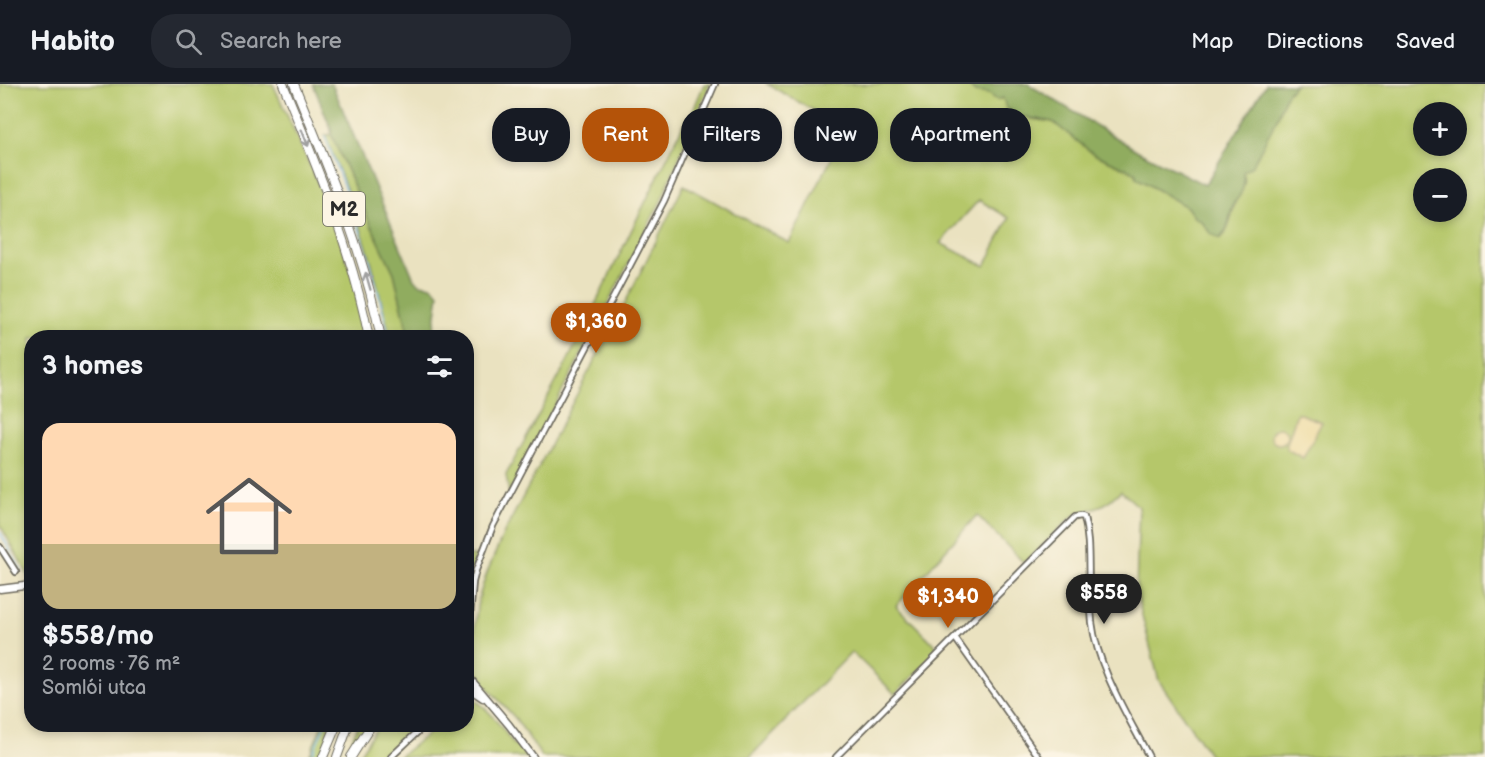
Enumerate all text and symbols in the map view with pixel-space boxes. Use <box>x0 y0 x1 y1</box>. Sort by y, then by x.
search box <box>151 14 571 68</box>
text: Habito <box>30 25 115 58</box>
icon: search <box>172 25 205 58</box>
text: Search here <box>220 28 342 55</box>
text: Map <box>1191 29 1234 54</box>
text: Directions <box>1267 29 1363 54</box>
text: Saved <box>1396 29 1455 54</box>
map controls <box>1413 102 1467 222</box>
button: + <box>1413 102 1467 156</box>
chip: Buy <box>492 108 570 162</box>
chip: Rent <box>582 108 669 162</box>
chip: Filters <box>681 108 782 162</box>
chip: New <box>794 108 878 162</box>
chip: Apartment <box>890 108 1031 162</box>
one-way arrow <box>300 128 311 147</box>
button: − <box>1413 168 1467 222</box>
road number: M2 <box>323 192 365 226</box>
one-way arrow <box>362 271 373 290</box>
pin: $1,360 <box>547 303 645 354</box>
text: $1,360 <box>565 310 627 334</box>
icon: filters <box>423 350 456 383</box>
text: 3 homes <box>42 351 143 382</box>
icon: home <box>195 462 303 570</box>
pin: $558 <box>1068 574 1140 625</box>
pin: $1,340 <box>899 578 997 629</box>
text: $558 <box>1080 581 1128 605</box>
text: $1,340 <box>917 585 979 609</box>
text: $558/mo <box>42 621 154 652</box>
text: 2 rooms · 76 m² <box>42 652 180 676</box>
text: Somlói utca <box>42 676 146 700</box>

